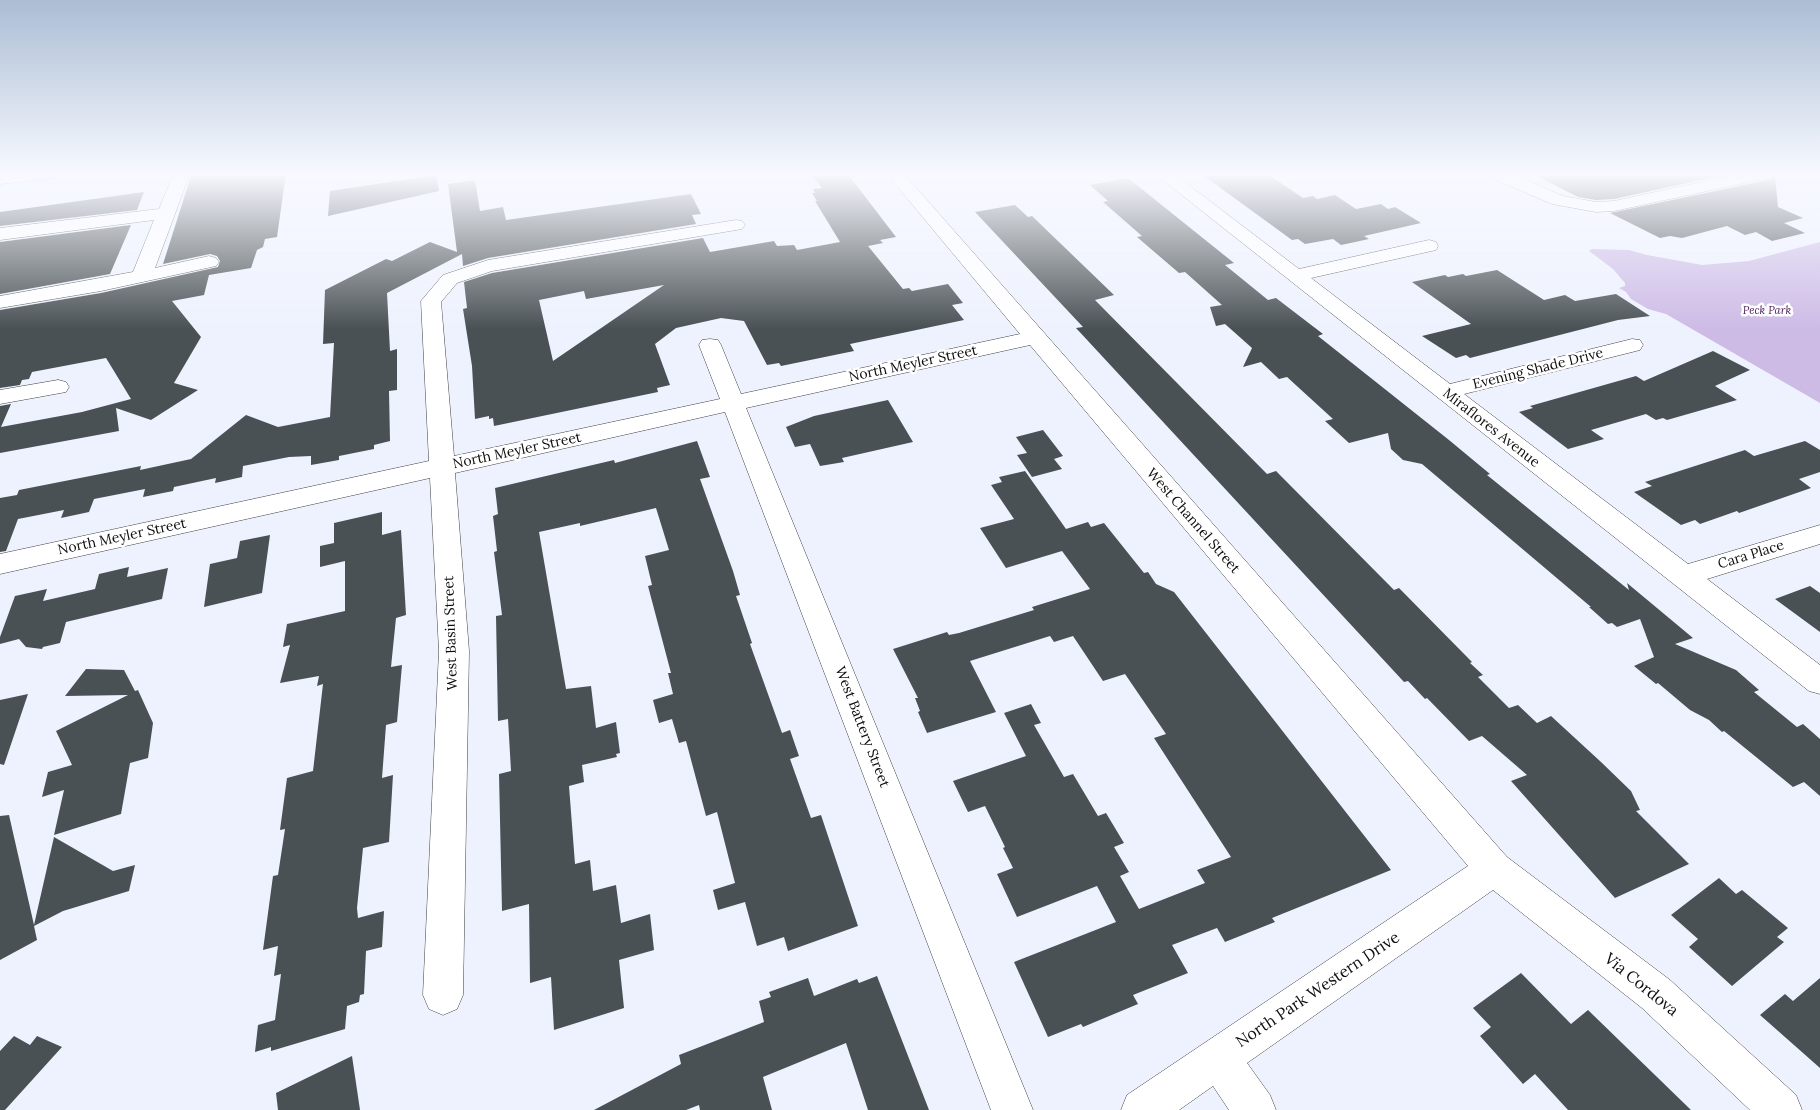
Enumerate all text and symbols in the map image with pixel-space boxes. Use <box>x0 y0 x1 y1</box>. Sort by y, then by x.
park label: Peck Park <box>1743 304 1791 318</box>
street label: North Meyler Street <box>847 342 979 386</box>
street label: Evening Shade Drive <box>1471 345 1605 393</box>
street label: Miraflores Avenue <box>1439 385 1543 471</box>
street label: North Meyler Street <box>451 429 583 473</box>
street label: West Channel Street <box>1143 465 1243 577</box>
street label: North Meyler Street <box>56 515 188 559</box>
street label: Cara Place <box>1716 537 1786 573</box>
street label: West Basin Street <box>441 575 461 691</box>
street label: West Battery Street <box>831 664 893 790</box>
street label: North Park Western Drive <box>1233 928 1403 1052</box>
street label: Via Cordova <box>1600 949 1682 1021</box>

